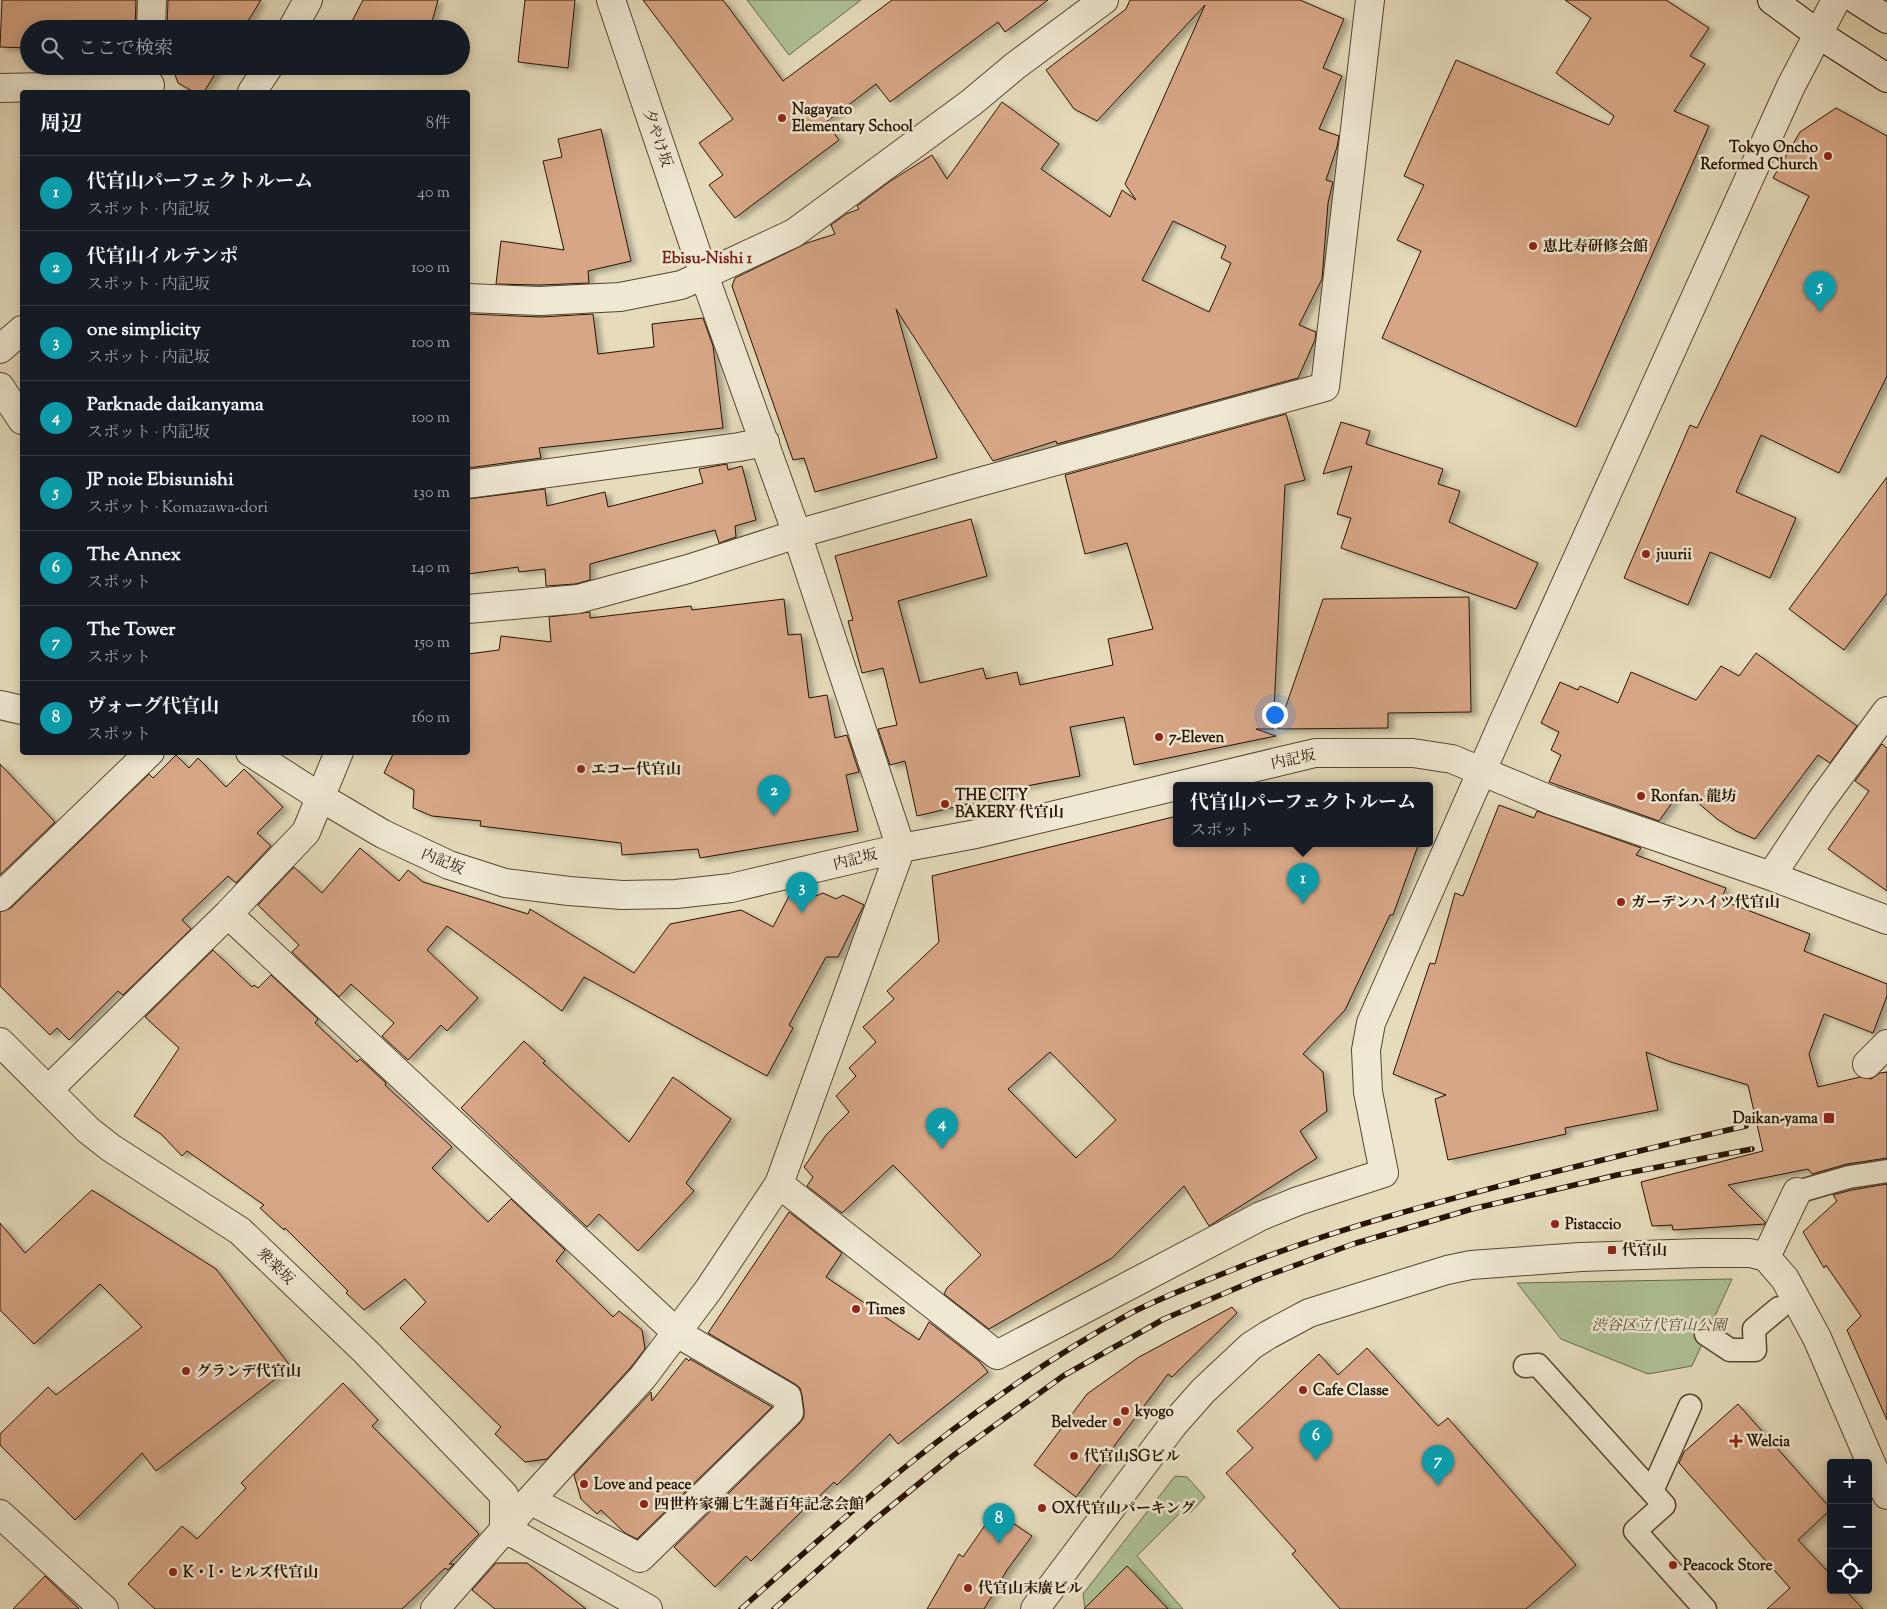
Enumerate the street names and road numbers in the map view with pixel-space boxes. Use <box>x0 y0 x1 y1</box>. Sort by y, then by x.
street label: 夕やけ坂 <box>637 107 676 170</box>
street label: 内記坂 <box>1269 746 1318 775</box>
street label: 内記坂 <box>418 844 467 881</box>
street label: 内記坂 <box>831 845 880 876</box>
street label: 衆楽坂 <box>251 1244 298 1290</box>

